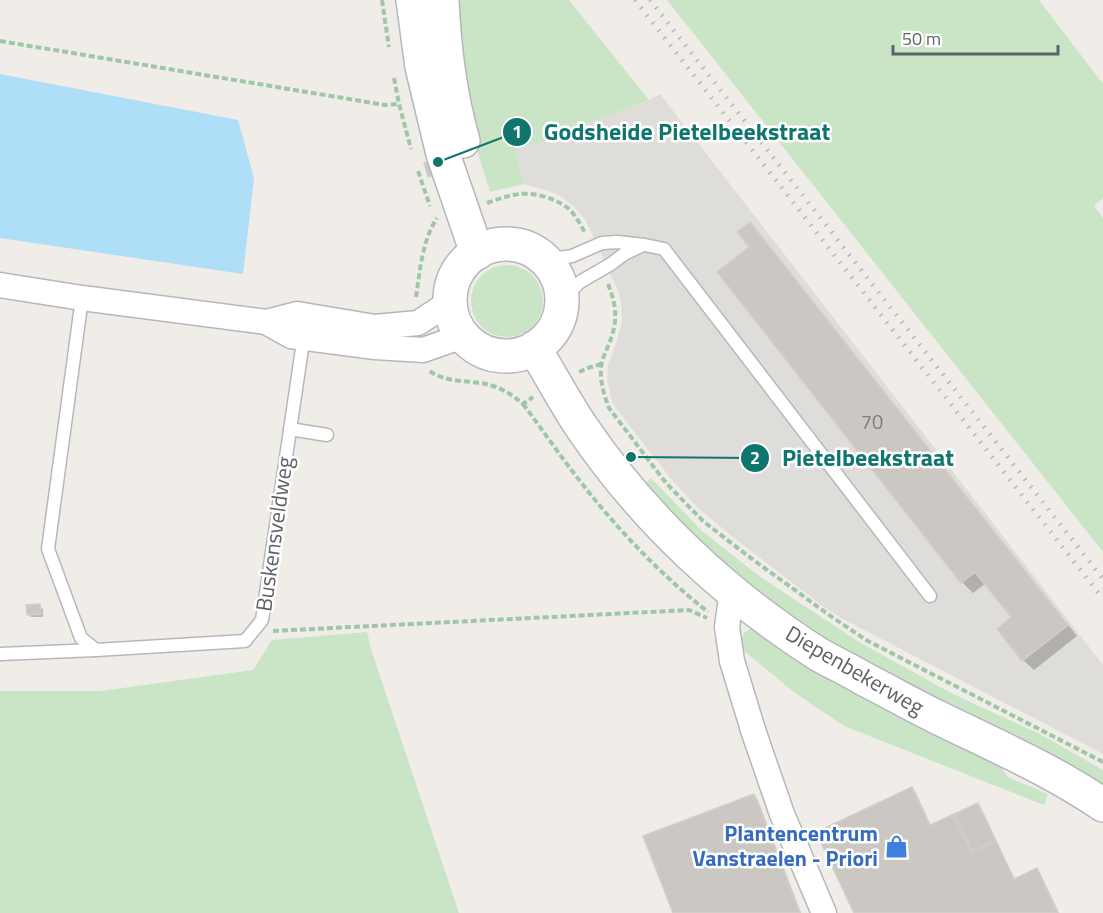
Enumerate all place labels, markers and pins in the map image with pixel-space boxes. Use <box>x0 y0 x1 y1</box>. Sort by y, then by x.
callout: Godsheide Pietelbeekstraat <box>502 111 842 153</box>
callout: Pietelbeekstraat <box>740 437 966 479</box>
place label: Plantencentrum Vanstraelen - Priori <box>692 816 878 875</box>
shop icon: Plantencentrum Vanstraelen - Priori <box>883 833 909 859</box>

